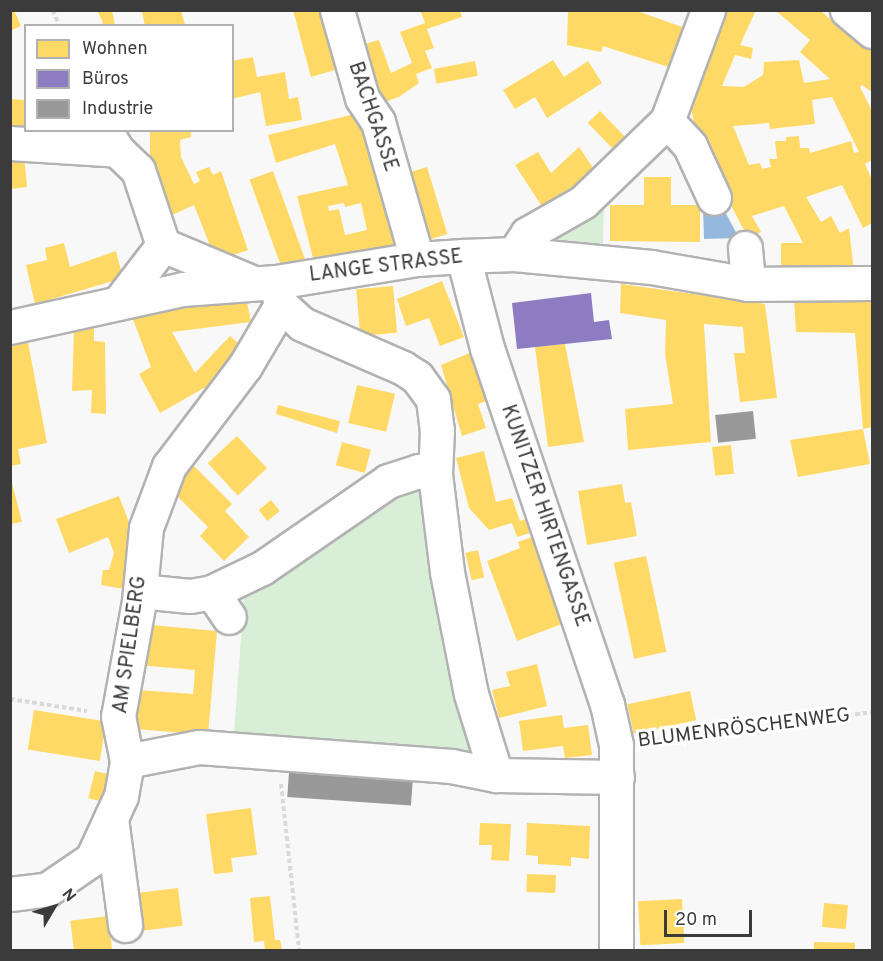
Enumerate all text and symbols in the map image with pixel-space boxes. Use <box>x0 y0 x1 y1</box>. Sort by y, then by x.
legend <box>24 24 234 132</box>
text: Wohnen <box>82 38 148 61</box>
street label: BACHGASSE <box>342 59 402 175</box>
text: Büros <box>82 68 129 91</box>
text: Industrie <box>82 98 153 121</box>
street label: LANGE STRASSE <box>308 246 464 288</box>
street label: KUNITZER HIRTENGASSE <box>495 402 593 630</box>
street label: AM SPIELBERG <box>109 575 153 715</box>
street label: BLUMENRÖSCHENWEG <box>637 704 851 754</box>
north arrow <box>24 877 84 937</box>
text: N <box>57 885 80 907</box>
scale bar <box>667 898 756 936</box>
text: 20 m <box>675 909 717 932</box>

